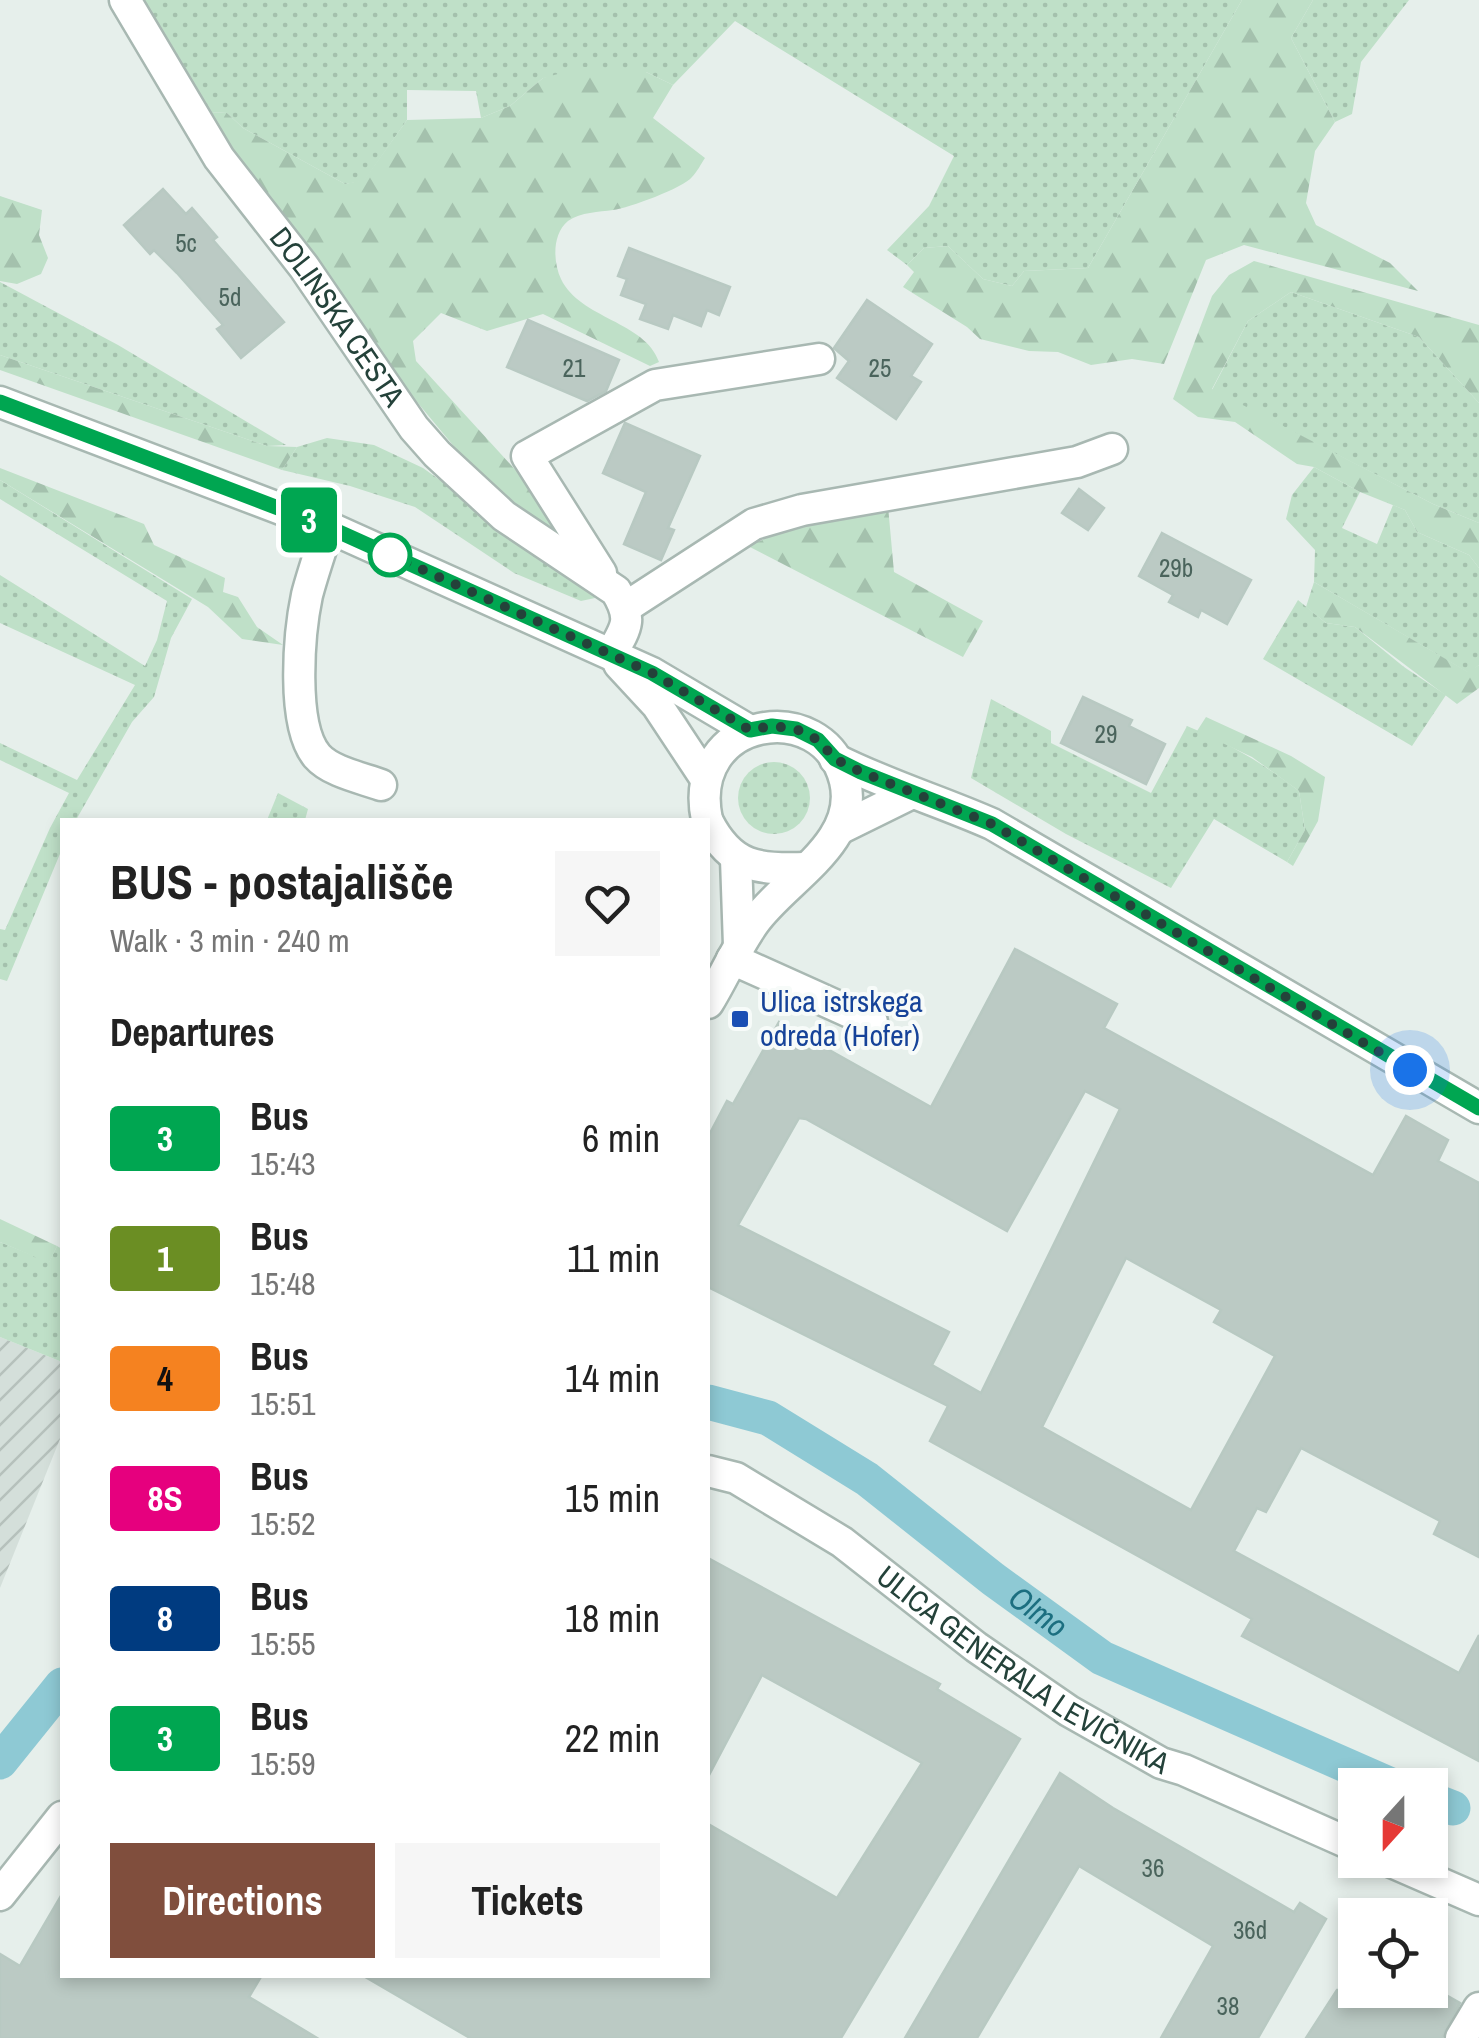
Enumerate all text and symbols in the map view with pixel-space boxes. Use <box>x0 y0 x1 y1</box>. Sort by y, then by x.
street label: DOLINSKA CESTA <box>261 218 415 414</box>
house number: 5c <box>175 226 197 260</box>
house number: 5d <box>219 280 241 314</box>
house number: 21 <box>563 351 586 385</box>
house number: 25 <box>869 351 891 385</box>
line badge: 3 <box>276 488 342 552</box>
text: 3 <box>301 497 317 544</box>
unlabelled marker <box>369 534 411 576</box>
house number: 29b <box>1159 551 1193 585</box>
house number: 29 <box>1095 717 1117 751</box>
text: BUS - postajališče <box>110 849 453 914</box>
button: heart <box>555 851 660 956</box>
text: Walk · 3 min · 240 m <box>110 919 350 962</box>
place label: Ulica istrskega odreda (Hofer) <box>760 981 923 1055</box>
text: Departures <box>110 1007 275 1058</box>
marker: Ulica istrskega odreda (Hofer) <box>729 1008 751 1030</box>
your location <box>1385 1045 1435 1095</box>
text: Bus <box>250 1091 309 1142</box>
text: 6 min <box>582 1113 660 1164</box>
text: 3 <box>157 1115 173 1162</box>
text: 15:43 <box>250 1142 316 1185</box>
text: Bus <box>250 1211 309 1262</box>
text: 11 min <box>567 1233 660 1284</box>
text: 1 <box>157 1235 173 1282</box>
text: 15:48 <box>250 1262 316 1305</box>
text: Bus <box>250 1331 309 1382</box>
text: 14 min <box>565 1353 660 1404</box>
text: 4 <box>157 1355 173 1402</box>
text: 15:51 <box>250 1382 316 1425</box>
text: Bus <box>250 1451 309 1502</box>
text: 15 min <box>565 1473 660 1524</box>
text: 8S <box>147 1475 183 1522</box>
text: 15:52 <box>250 1502 316 1545</box>
street label: ULICA GENERALA LEVIČNIKA <box>869 1556 1178 1783</box>
text: Bus <box>250 1571 309 1622</box>
water label: Olmo <box>1000 1576 1076 1647</box>
text: 18 min <box>565 1593 660 1644</box>
text: 8 <box>157 1595 173 1642</box>
text: 15:55 <box>250 1622 316 1665</box>
text: Bus <box>250 1691 309 1742</box>
text: 22 min <box>565 1713 660 1764</box>
text: 3 <box>157 1715 173 1762</box>
text: 15:59 <box>250 1742 316 1785</box>
north arrow <box>1338 1768 1448 1878</box>
map controls <box>1338 1768 1448 2008</box>
button: Directions <box>110 1843 375 1958</box>
button: Tickets <box>395 1843 660 1958</box>
house number: 36 <box>1142 1851 1164 1885</box>
button: locate <box>1338 1898 1448 2008</box>
house number: 36d <box>1233 1913 1267 1947</box>
house number: 38 <box>1217 1989 1239 2023</box>

